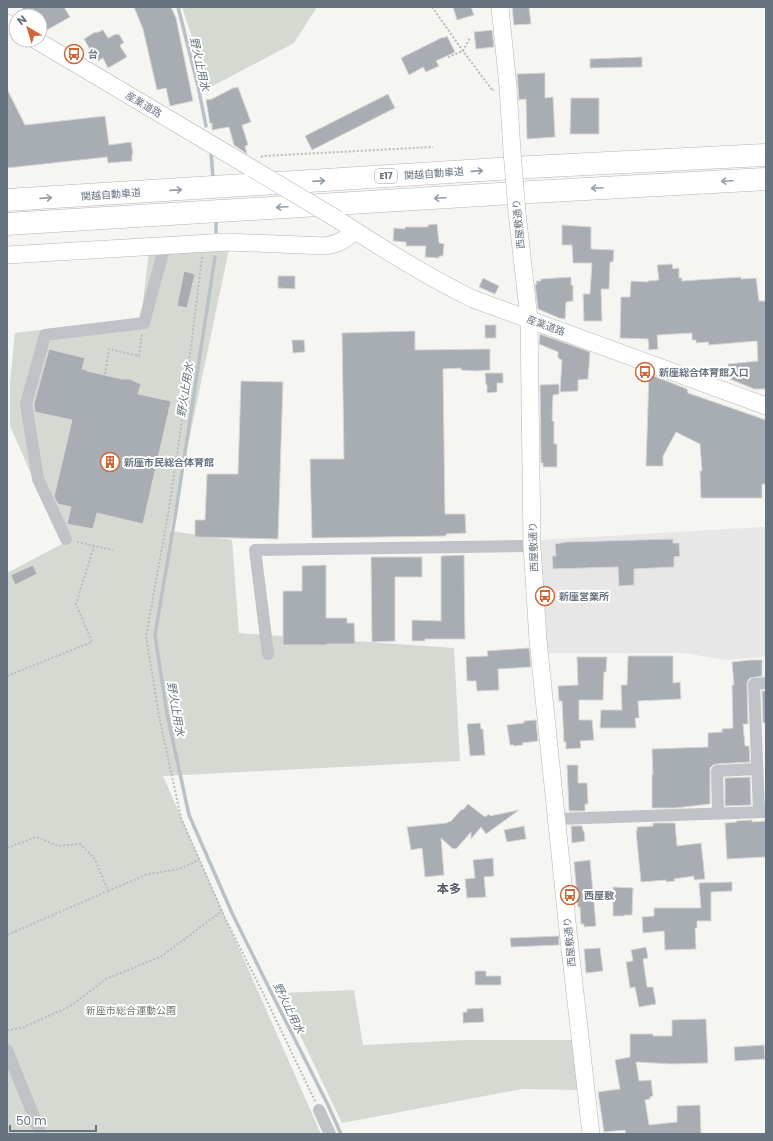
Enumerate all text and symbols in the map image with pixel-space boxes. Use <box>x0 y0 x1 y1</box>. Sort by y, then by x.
north arrow <box>8 8 48 48</box>
text: N <box>14 11 30 29</box>
water label: 野火止用水 <box>186 35 214 94</box>
bus stop icon: 台 <box>63 43 85 65</box>
place label: 台 <box>88 47 98 62</box>
street label: 産業道路 <box>123 88 165 121</box>
street label: 関越自動車道 <box>404 164 464 183</box>
one-way arrow <box>470 167 483 174</box>
road number: E17 <box>375 169 397 183</box>
one-way arrow <box>312 177 325 184</box>
one-way arrow <box>721 178 734 185</box>
street label: 関越自動車道 <box>81 185 141 204</box>
one-way arrow <box>591 185 604 192</box>
one-way arrow <box>169 186 182 193</box>
one-way arrow <box>39 194 52 201</box>
one-way arrow <box>434 194 447 201</box>
street label: 西屋敷通り <box>508 198 529 250</box>
one-way arrow <box>276 204 289 211</box>
street label: 産業道路 <box>524 312 567 339</box>
water label: 野火止用水 <box>173 361 197 418</box>
bus stop icon: 新座総合体育館入口 <box>634 361 656 383</box>
place label: 新座総合体育館入口 <box>659 365 749 380</box>
building icon: 新座市民総合体育館 <box>99 451 121 473</box>
place label: 新座市民総合体育館 <box>124 455 214 470</box>
street label: 西屋敷通り <box>525 522 542 572</box>
bus stop icon: 新座営業所 <box>534 585 556 607</box>
place label: 新座営業所 <box>559 589 609 604</box>
water label: 野火止用水 <box>163 681 189 738</box>
district label: 本多 <box>437 880 461 897</box>
bus stop icon: 西屋敷 <box>559 884 581 906</box>
place label: 西屋敷 <box>584 888 615 903</box>
street label: 西屋敷通り <box>559 916 580 968</box>
water label: 野火止用水 <box>270 980 309 1037</box>
park label: 新座市総合運動公園 <box>86 1003 176 1018</box>
scale bar <box>10 1107 96 1133</box>
text: 50 m <box>16 1112 47 1129</box>

